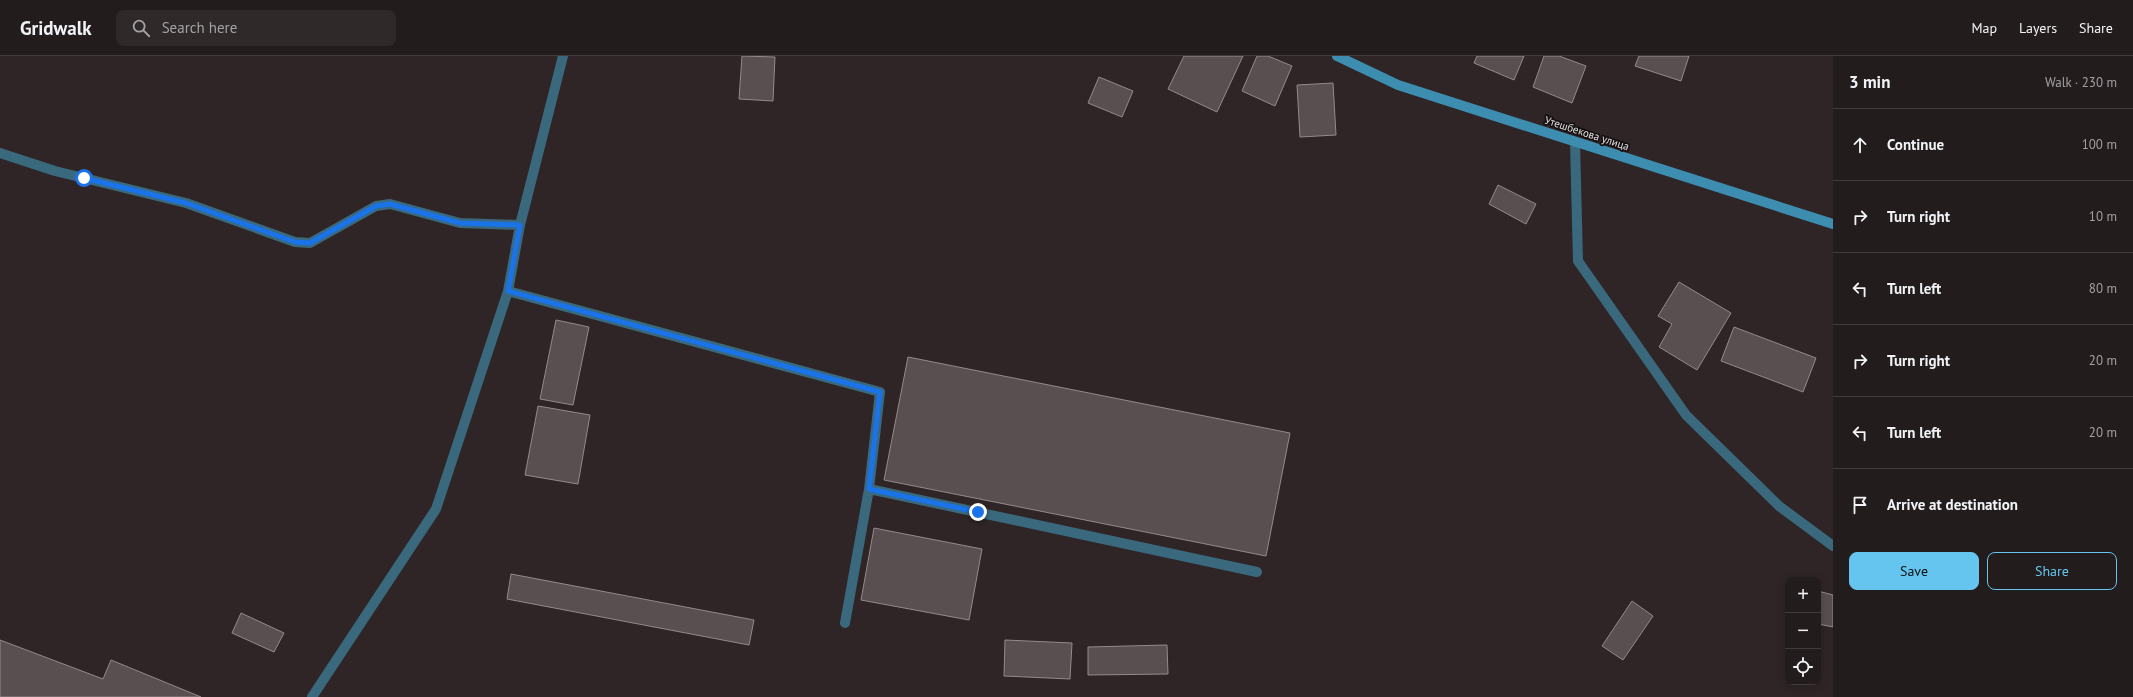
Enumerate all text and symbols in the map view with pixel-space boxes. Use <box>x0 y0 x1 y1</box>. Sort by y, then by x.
search box <box>116 10 396 46</box>
text: Gridwalk <box>20 16 92 40</box>
icon: search <box>130 17 152 39</box>
text: Search here <box>162 18 237 37</box>
text: Map <box>1971 19 1997 37</box>
text: Layers <box>2019 19 2057 37</box>
text: Share <box>2079 19 2113 37</box>
text: 3 min <box>1849 71 1890 93</box>
text: Walk · 230 m <box>2045 74 2117 91</box>
street label: Утешбекова улица <box>1543 113 1631 153</box>
icon: ahead <box>1849 134 1871 156</box>
text: Continue <box>1887 135 1944 154</box>
text: 100 m <box>2082 136 2117 153</box>
route start <box>75 169 93 187</box>
icon: right <box>1849 206 1871 228</box>
text: Turn right <box>1887 207 1950 226</box>
text: 10 m <box>2089 208 2117 225</box>
icon: left <box>1849 278 1871 300</box>
text: Turn left <box>1887 279 1941 298</box>
text: 80 m <box>2089 280 2117 297</box>
icon: right <box>1849 350 1871 372</box>
text: Turn right <box>1887 351 1950 370</box>
text: 20 m <box>2089 352 2117 369</box>
icon: left <box>1849 422 1871 444</box>
text: Turn left <box>1887 423 1941 442</box>
text: 20 m <box>2089 424 2117 441</box>
icon: arrive <box>1849 494 1871 516</box>
text: Arrive at destination <box>1887 495 2018 514</box>
route end <box>969 503 987 521</box>
button: Save <box>1849 552 1979 590</box>
button: Share <box>1987 552 2117 590</box>
map controls <box>1785 577 1821 685</box>
button: + <box>1785 577 1821 613</box>
button: − <box>1785 613 1821 649</box>
button: locate <box>1785 649 1821 685</box>

